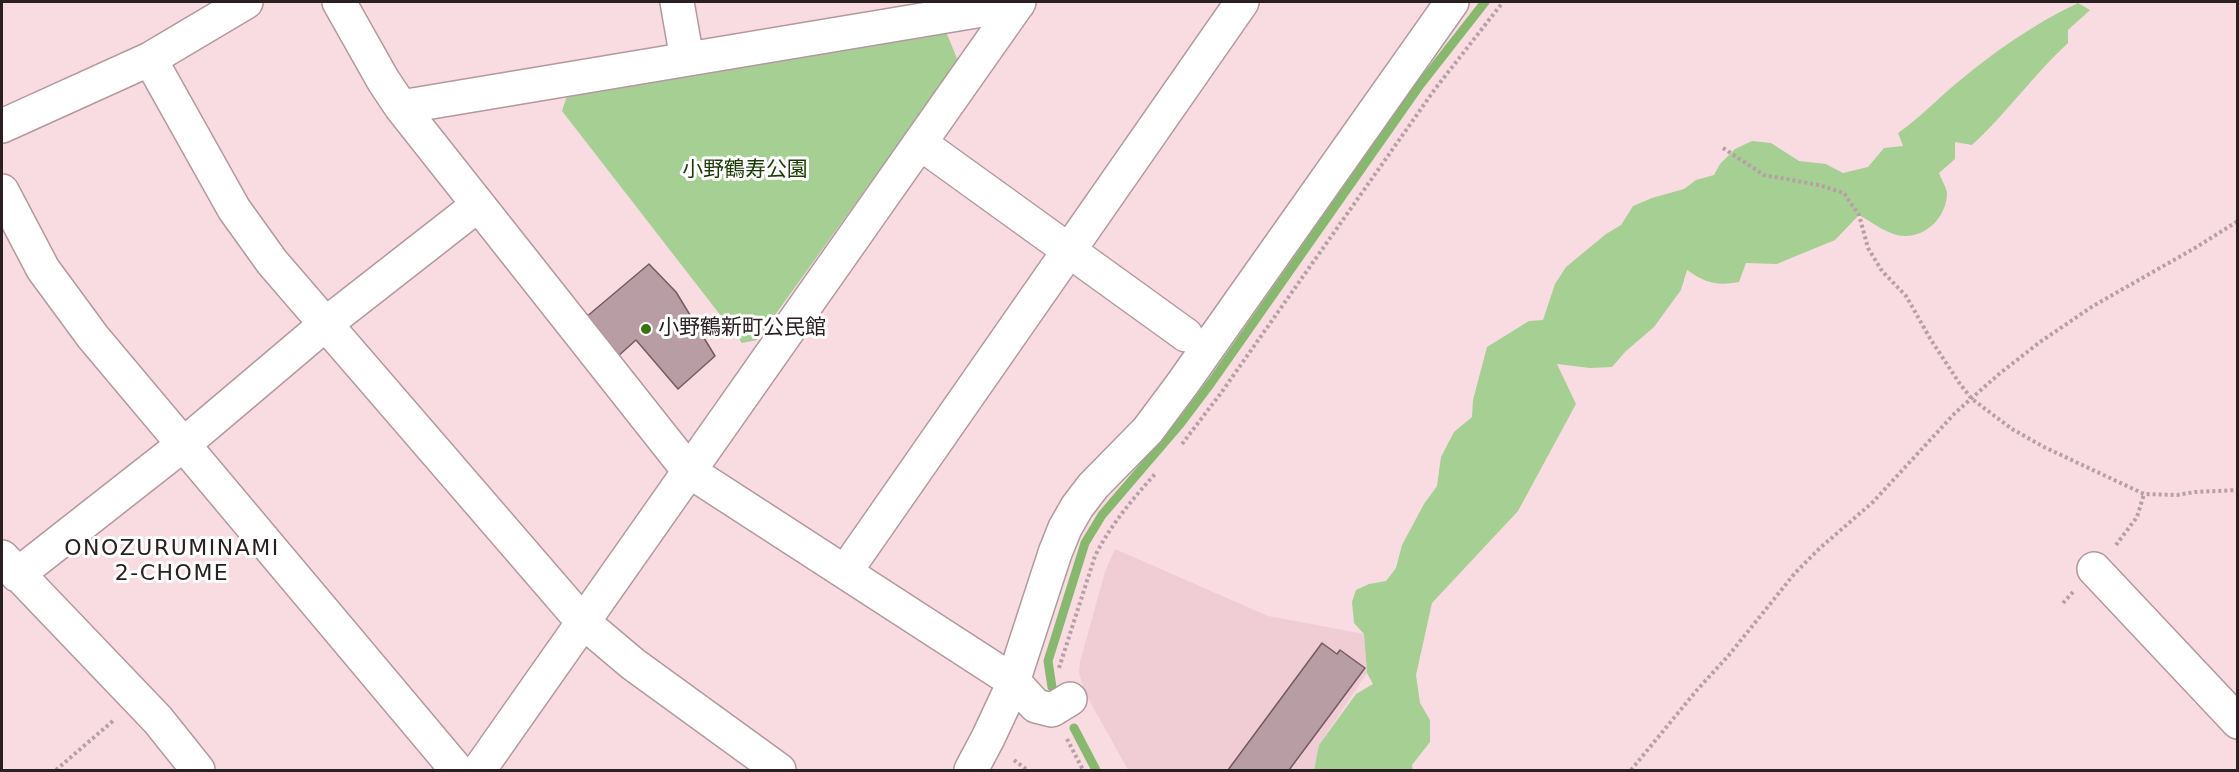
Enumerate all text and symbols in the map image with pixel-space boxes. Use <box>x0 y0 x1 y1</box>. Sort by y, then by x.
park label: 小野鶴寿公園 <box>682 158 808 184</box>
place label: 小野鶴新町公民館 <box>658 316 826 342</box>
marker: 小野鶴新町公民館 <box>639 322 653 336</box>
district label: ONOZURUMINAMI 2-CHOME <box>64 536 280 588</box>

